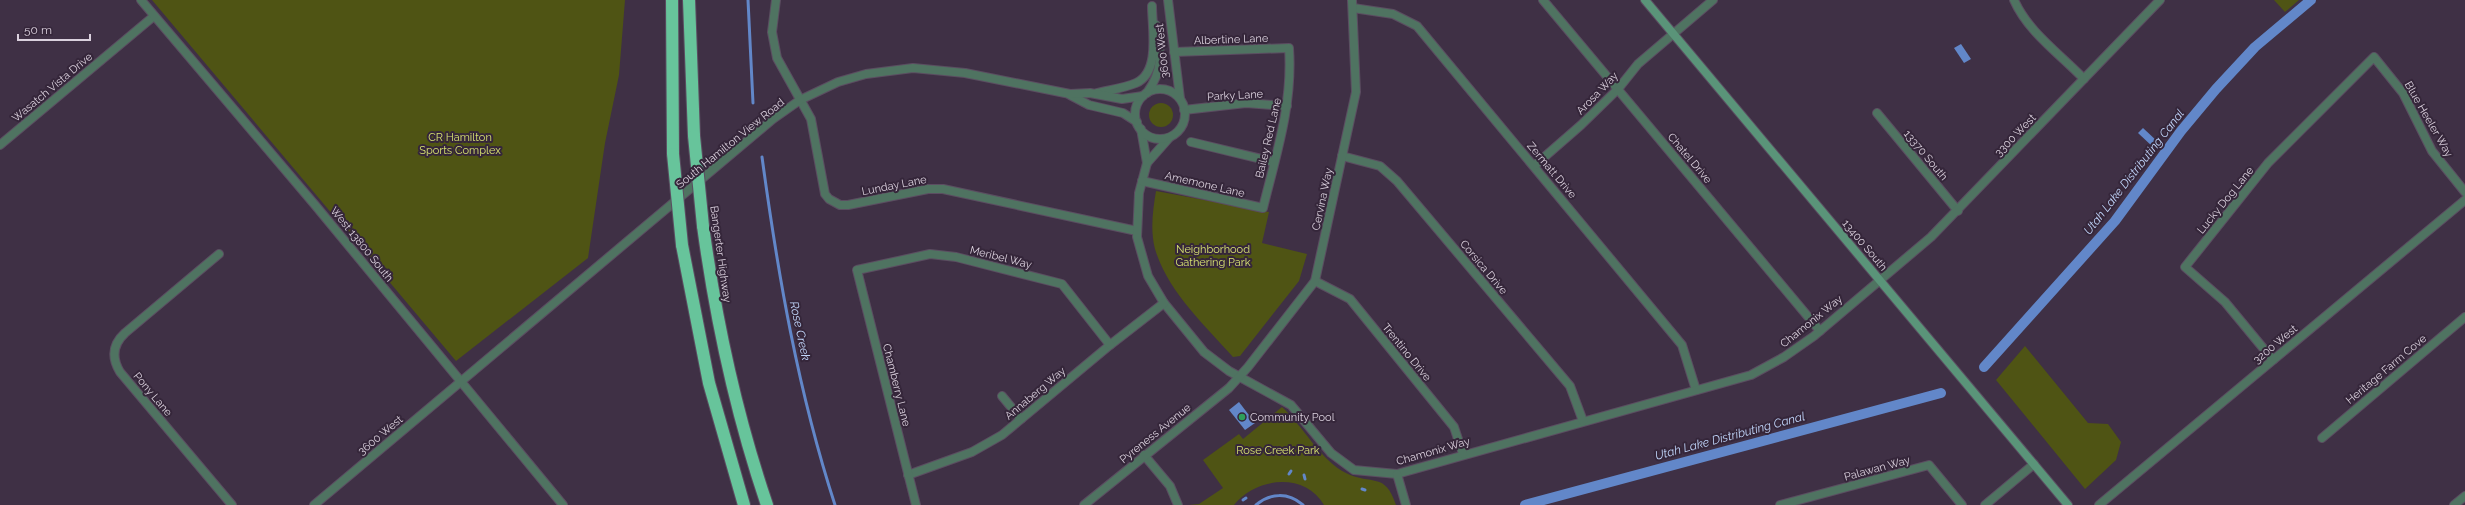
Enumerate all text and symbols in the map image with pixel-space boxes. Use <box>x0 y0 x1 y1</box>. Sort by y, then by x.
scale bar <box>18 16 90 42</box>
text: 50 m <box>24 23 52 37</box>
street label: 3600 West <box>1153 23 1172 79</box>
street label: Albertine Lane <box>1194 32 1269 47</box>
street label: Wasatch Vista Drive <box>10 50 95 125</box>
street label: Arosa Way <box>1574 69 1621 117</box>
street label: Blue Heeler Way <box>2402 79 2456 159</box>
street label: Parky Lane <box>1207 88 1264 103</box>
street label: South Hamilton View Road <box>674 96 787 191</box>
street label: Bailey Red Lane <box>1253 96 1284 179</box>
water label: Utah Lake Distributing Canal <box>2081 107 2187 237</box>
street label: 3300 West <box>1992 111 2039 159</box>
street label: 13370 South <box>1901 128 1950 183</box>
park label: CR Hamilton Sports Complex <box>419 131 501 157</box>
street label: Chatel Drive <box>1665 131 1715 187</box>
street label: Zermatt Drive <box>1524 140 1579 202</box>
street label: Lucky Dog Lane <box>2194 164 2257 236</box>
street label: Cervina Way <box>1310 167 1335 232</box>
street label: Amemone Lane <box>1164 169 1247 200</box>
street label: Lunday Lane <box>861 173 928 198</box>
street label: West 13800 South <box>328 204 396 284</box>
street label: Bangerter Highway <box>707 205 734 303</box>
street label: 13400 South <box>1839 217 1890 274</box>
street label: Corsica Drive <box>1457 238 1510 297</box>
park label: Neighborhood Gathering Park <box>1175 243 1251 269</box>
street label: Meribel Way <box>969 244 1033 271</box>
street label: Chamonix Way <box>1778 292 1845 350</box>
water label: Rose Creek <box>787 300 813 363</box>
street label: Trentino Drive <box>1379 321 1434 384</box>
street label: 3200 West <box>2251 322 2300 367</box>
street label: Heritage Farm Cove <box>2343 332 2430 407</box>
street label: Chamberry Lane <box>880 342 913 428</box>
street label: Annaberg Way <box>1002 364 1068 423</box>
street label: Pony Lane <box>130 370 175 419</box>
street label: Pyreness Avenue <box>1117 400 1194 466</box>
water label: Utah Lake Distributing Canal <box>1653 409 1807 463</box>
place label: Community Pool <box>1250 411 1335 424</box>
marker: Community Pool <box>1237 412 1247 422</box>
street label: 3600 West <box>355 413 406 458</box>
street label: Chamonix Way <box>1395 435 1472 468</box>
park label: Rose Creek Park <box>1236 444 1320 457</box>
street label: Palawan Way <box>1843 453 1912 484</box>

